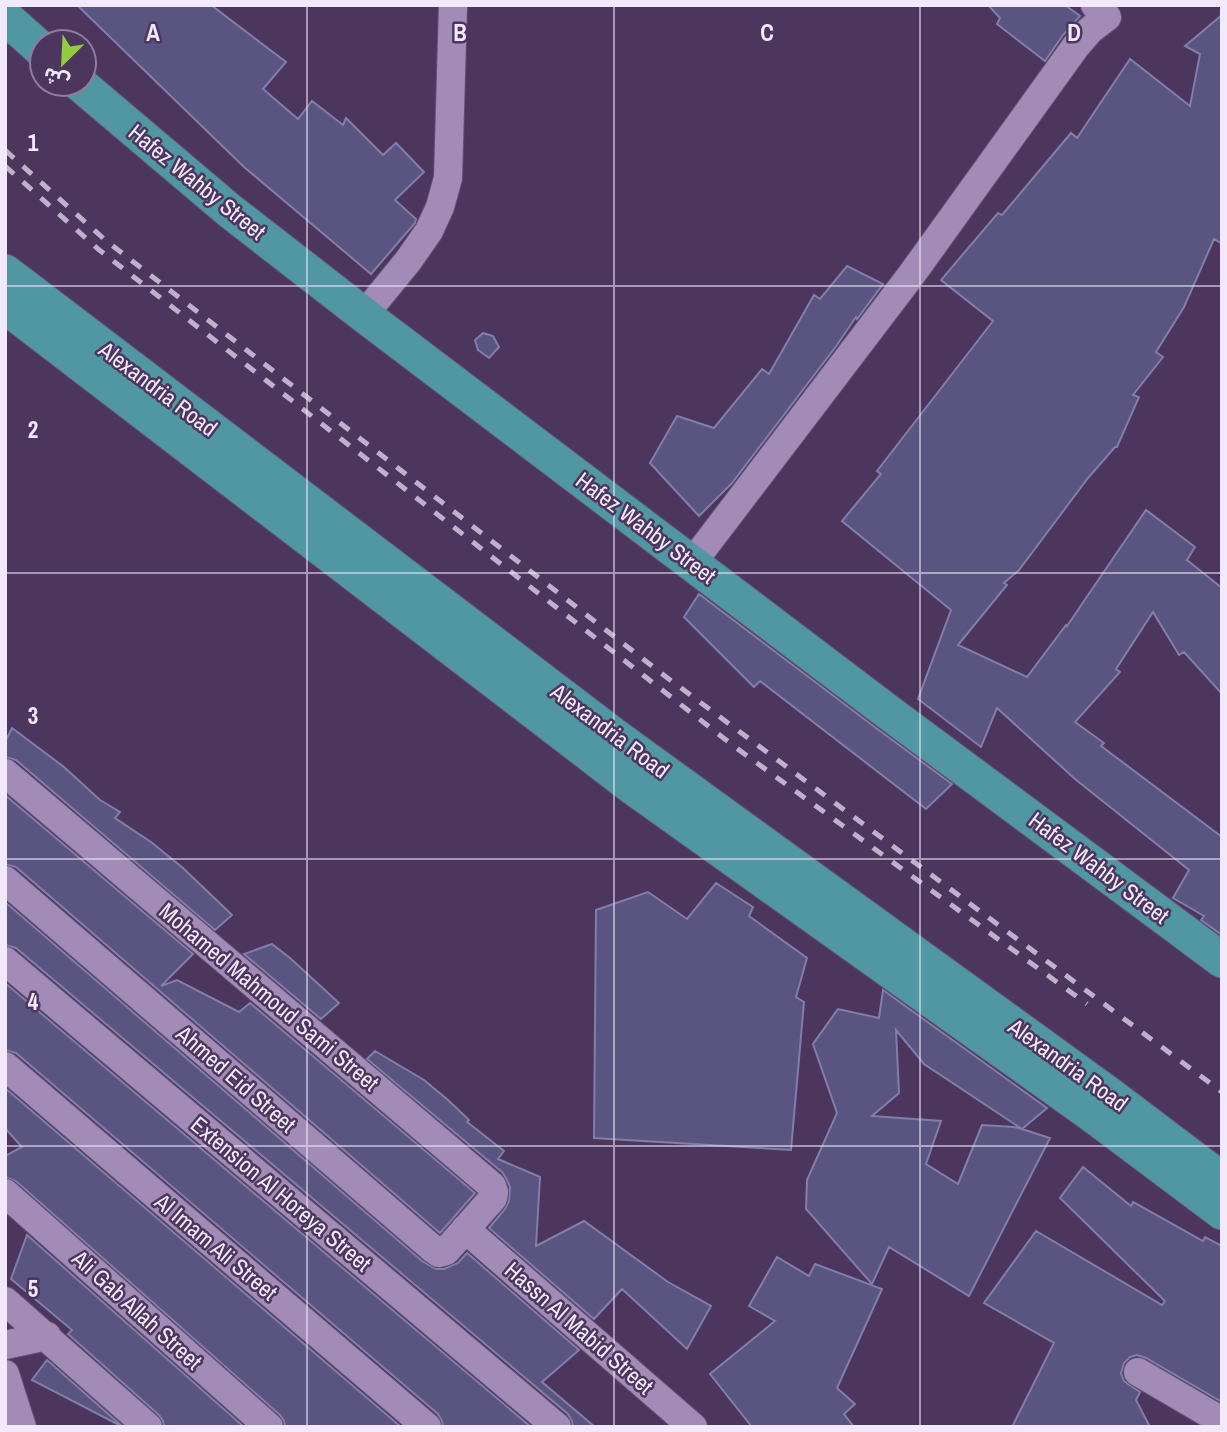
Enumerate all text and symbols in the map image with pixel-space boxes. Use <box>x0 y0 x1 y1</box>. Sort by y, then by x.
text: A <box>146 17 160 48</box>
text: B <box>453 17 467 48</box>
text: C <box>760 17 774 48</box>
text: D <box>1067 17 1081 48</box>
north arrow <box>28 28 98 98</box>
text: ش <box>39 61 73 96</box>
street label: Hafez Wahby Street <box>122 117 272 247</box>
text: 1 <box>28 127 39 158</box>
street label: Alexandria Road <box>92 333 224 443</box>
text: 2 <box>28 414 38 445</box>
street label: Hafez Wahby Street <box>570 465 723 591</box>
street label: Alexandria Road <box>544 675 676 785</box>
text: 3 <box>28 700 38 731</box>
street label: Hafez Wahby Street <box>1023 805 1176 931</box>
street label: Mohamed Mahmoud Sami Street <box>153 895 386 1098</box>
text: 4 <box>28 986 39 1017</box>
street label: Alexandria Road <box>1002 1010 1134 1118</box>
street label: Ahmed Eid Street <box>169 1017 303 1139</box>
street label: Extension Al Horeya Street <box>185 1109 378 1278</box>
street label: Al Imam Ali Street <box>148 1186 284 1307</box>
street label: Ali Gab Allah Street <box>65 1242 209 1376</box>
street label: Hassn Al Mabid Street <box>498 1254 660 1401</box>
text: 5 <box>28 1273 38 1304</box>

